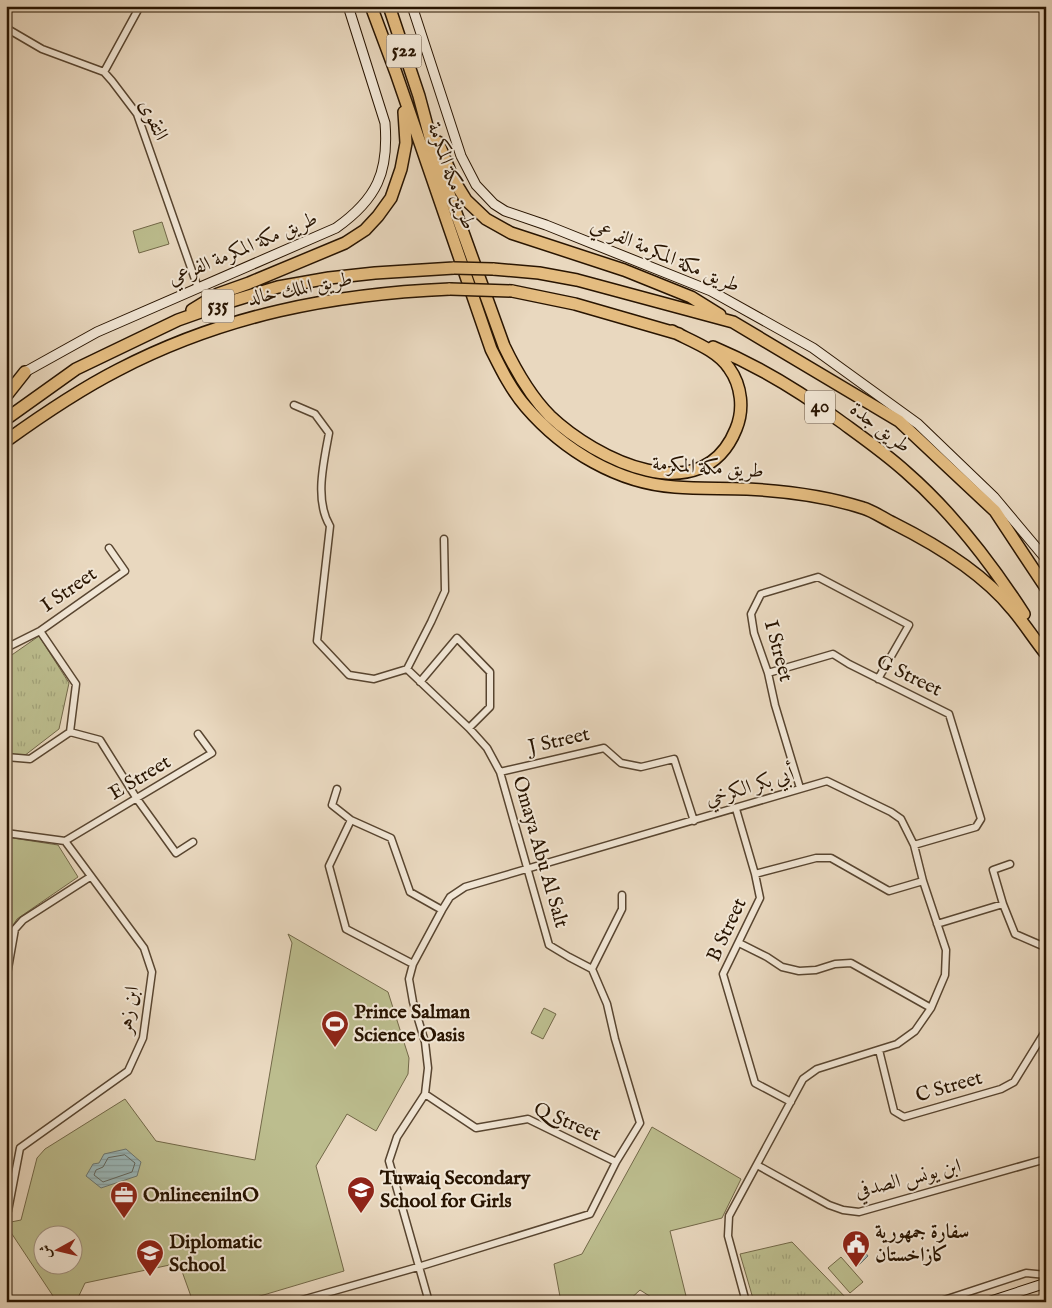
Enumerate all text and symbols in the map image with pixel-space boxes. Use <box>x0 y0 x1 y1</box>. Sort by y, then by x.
road number: 522 <box>386 34 422 68</box>
street label: التقوى <box>133 95 173 145</box>
street label: طريق مكة المكرمة <box>421 119 481 233</box>
street label: طريق مكة المكرمة الفرعي <box>165 206 322 294</box>
street label: طريق مكة المكرمة الفرعي <box>586 213 743 301</box>
street label: طريق الملك خالد <box>245 267 355 311</box>
road number: 535 <box>202 290 234 322</box>
road number: 40 <box>805 391 835 424</box>
street label: طريق جدة <box>845 397 915 459</box>
street label: طريق مكة المكرمة <box>651 452 765 484</box>
street label: I Street <box>36 562 102 618</box>
street label: I Street <box>758 618 798 685</box>
street label: G Street <box>872 649 946 703</box>
street label: J Street <box>524 722 592 761</box>
street label: E Street <box>104 750 176 806</box>
street label: أبي بكر الكرخي <box>702 759 798 814</box>
street label: Omaya Abu Al Salt <box>506 773 574 931</box>
street label: B Street <box>701 894 753 966</box>
street label: ابن زهر <box>112 984 145 1038</box>
place label: Prince Salman Science Oasis <box>354 1000 471 1048</box>
sports icon: Prince Salman Science Oasis <box>320 1009 350 1048</box>
street label: C Street <box>913 1066 985 1108</box>
street label: Q Street <box>530 1097 604 1147</box>
street label: ابن يونس الصدفي <box>852 1154 964 1206</box>
place label: Tuwaiq Secondary School for Girls <box>379 1166 532 1214</box>
school or university icon: Tuwaiq Secondary School for Girls <box>346 1175 376 1214</box>
office icon: OnlineenilnO <box>109 1180 139 1219</box>
place label: OnlineenilnO <box>143 1183 259 1208</box>
place label: سفارة جمهورية كازاخستان <box>875 1220 969 1268</box>
north arrow <box>32 1226 82 1276</box>
public building icon: سفارة جمهورية كازاخستان <box>841 1229 871 1268</box>
place label: Diplomatic School <box>169 1230 262 1278</box>
school or university icon: Diplomatic School <box>135 1238 165 1277</box>
text: ش <box>36 1243 56 1260</box>

